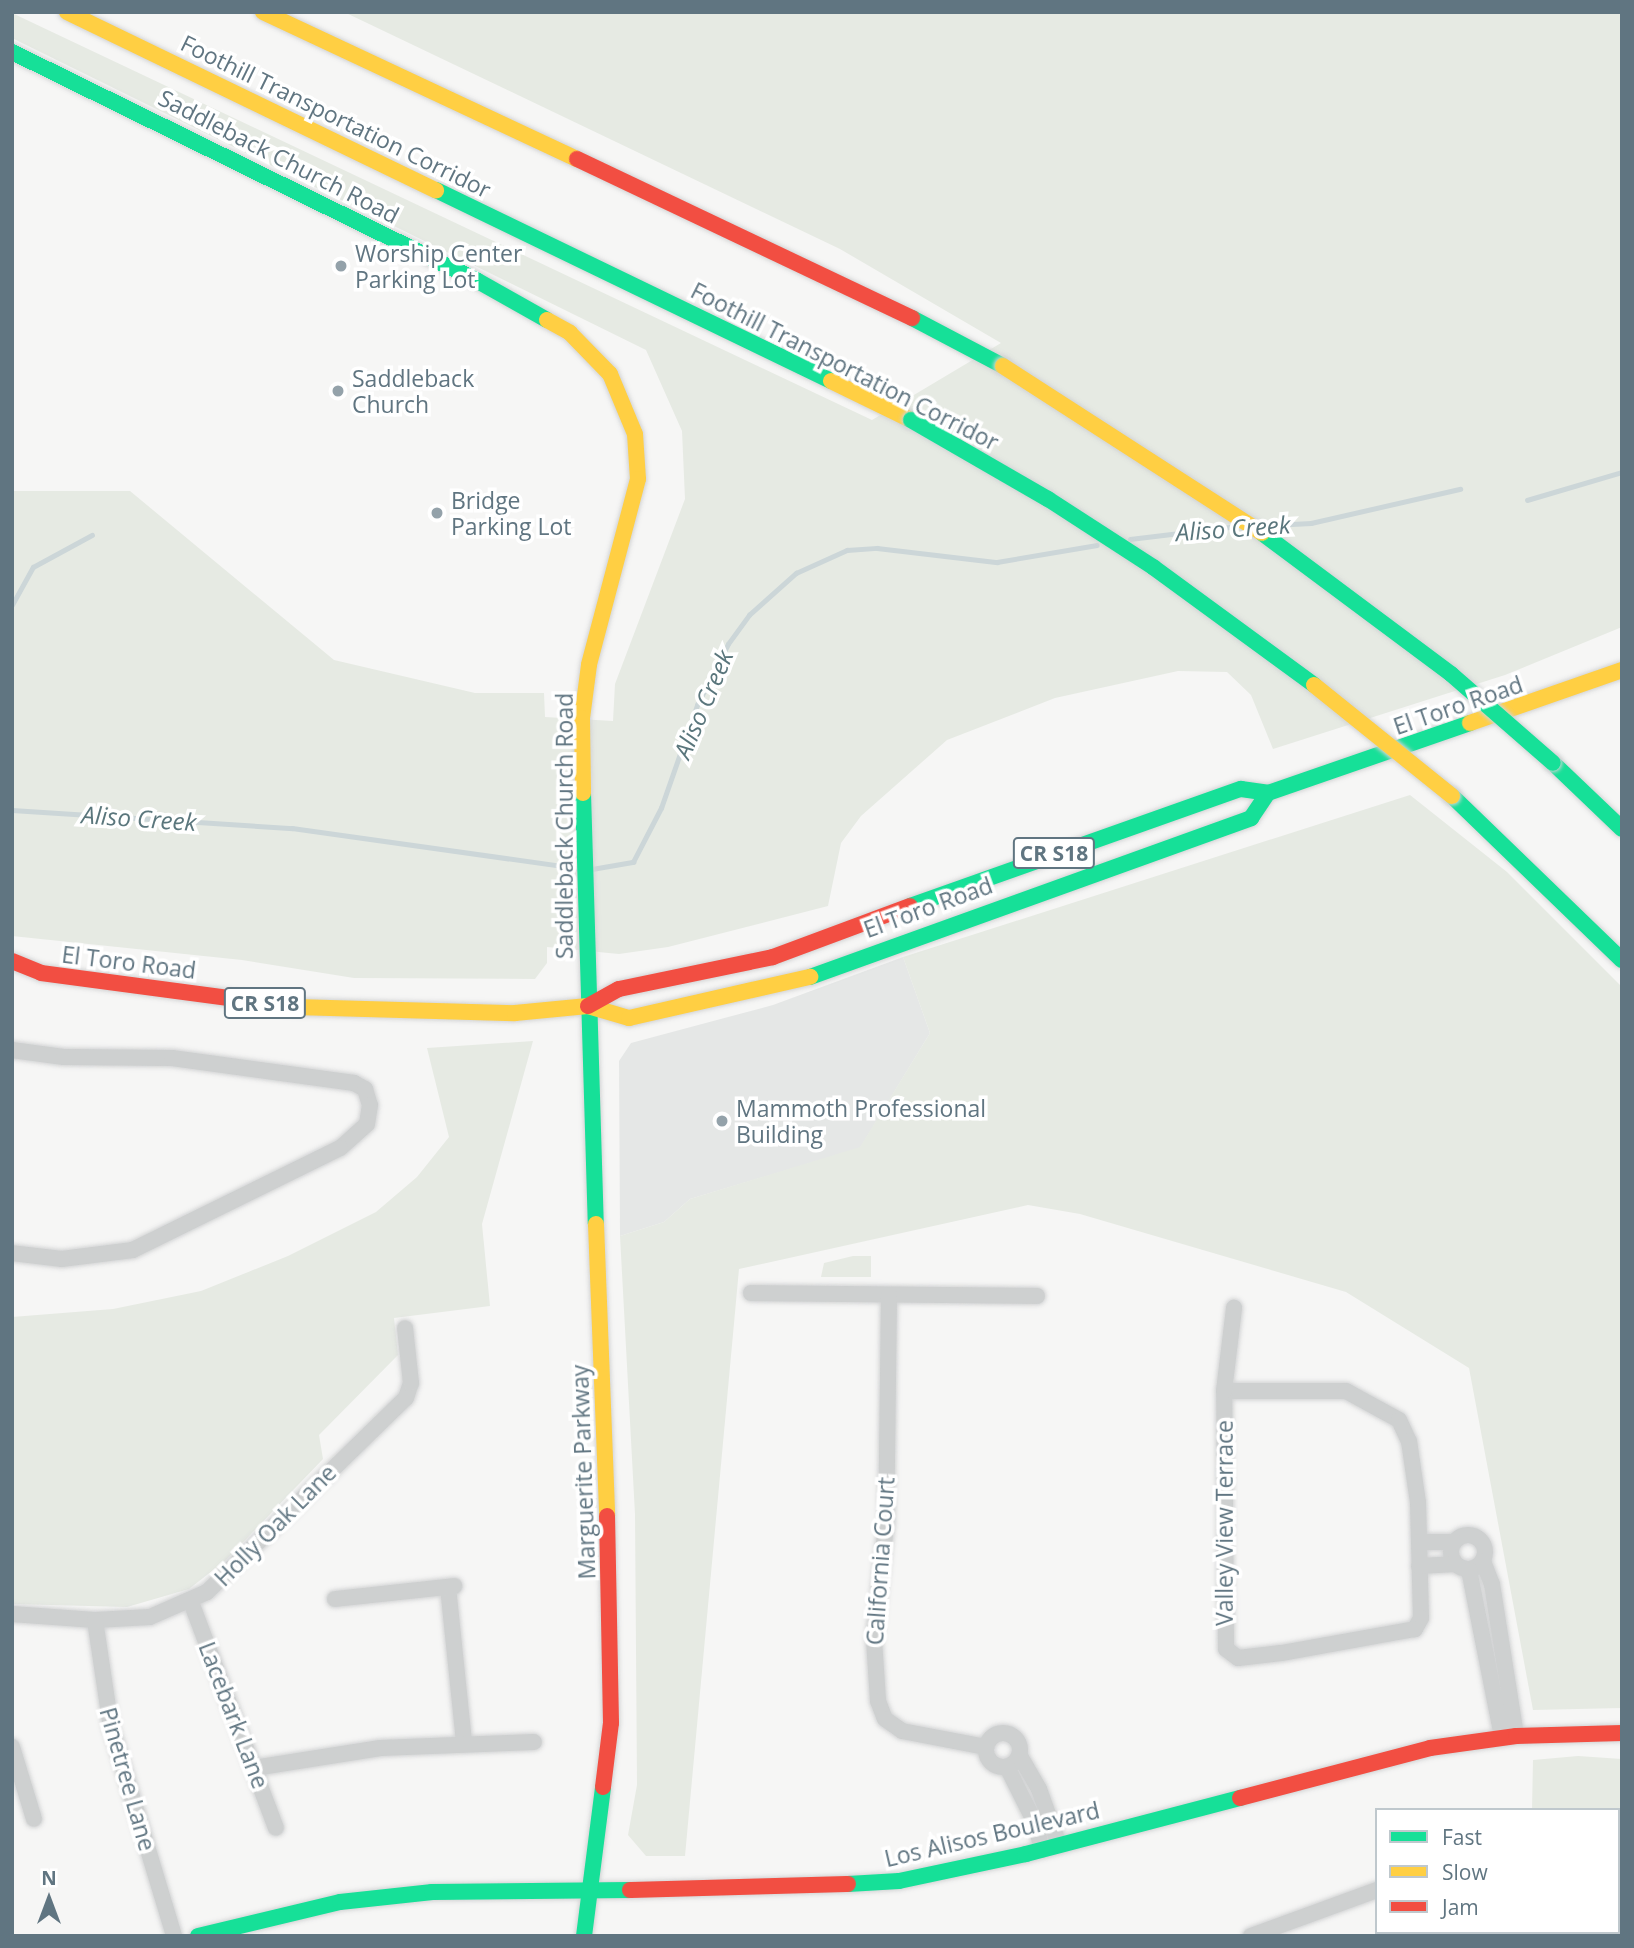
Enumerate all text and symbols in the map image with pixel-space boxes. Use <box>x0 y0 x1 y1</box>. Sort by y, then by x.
street label: Foothill Transportation Corridor <box>176 29 496 203</box>
street label: Saddleback Church Road <box>154 83 404 229</box>
place label: Worship Center Parking Lot <box>355 239 522 293</box>
marker: Worship Center Parking Lot <box>333 258 349 274</box>
street label: Foothill Transportation Corridor <box>687 276 1003 456</box>
place label: Saddleback Church <box>352 364 474 418</box>
marker: Saddleback Church <box>330 383 346 399</box>
place label: Bridge Parking Lot <box>451 486 572 540</box>
marker: Bridge Parking Lot <box>429 505 445 521</box>
water label: Aliso Creek <box>1175 510 1291 546</box>
water label: Aliso Creek <box>667 645 739 763</box>
street label: El Toro Road <box>1390 670 1526 740</box>
street label: Saddleback Church Road <box>550 693 578 959</box>
water label: Aliso Creek <box>81 800 197 836</box>
road number: CR S18 <box>1012 836 1096 870</box>
street label: El Toro Road <box>860 871 996 943</box>
street label: El Toro Road <box>60 940 198 984</box>
road number: CR S18 <box>223 986 307 1020</box>
place label: Mammoth Professional Building <box>736 1094 986 1148</box>
marker: Mammoth Professional Building <box>714 1113 730 1129</box>
street label: Marguerite Parkway <box>565 1364 601 1580</box>
street label: Valley View Terrace <box>1210 1420 1238 1626</box>
street label: Holly Oak Lane <box>209 1459 341 1591</box>
street label: California Court <box>860 1476 900 1646</box>
street label: Lacebark Lane <box>193 1638 275 1792</box>
street label: Pinetree Lane <box>94 1704 162 1854</box>
street label: Los Alisos Boulevard <box>882 1796 1102 1872</box>
legend <box>1375 1808 1620 1934</box>
text: Fast <box>1442 1823 1482 1851</box>
text: Slow <box>1442 1858 1488 1886</box>
north arrow <box>14 1864 84 1934</box>
text: N <box>41 1865 57 1891</box>
text: Jam <box>1442 1893 1479 1921</box>

